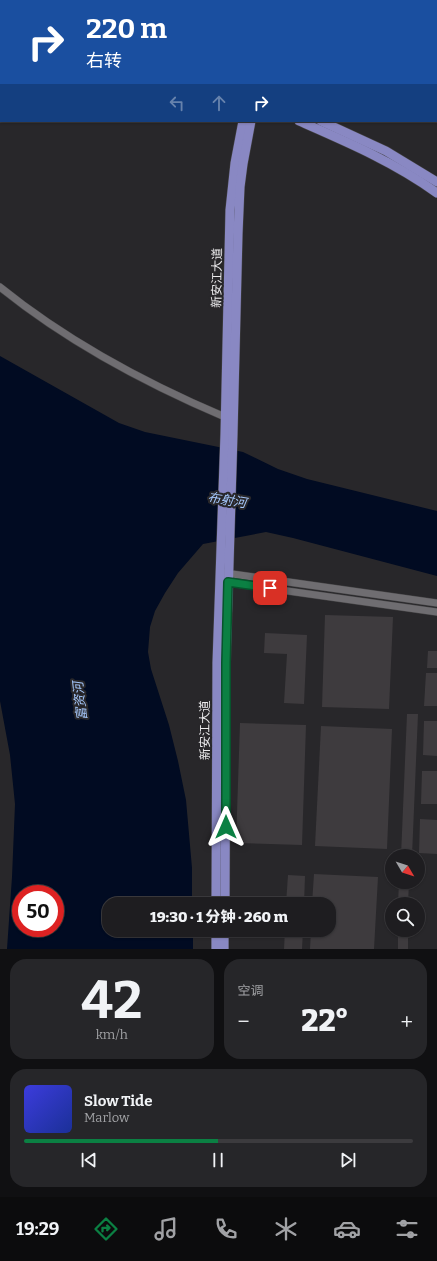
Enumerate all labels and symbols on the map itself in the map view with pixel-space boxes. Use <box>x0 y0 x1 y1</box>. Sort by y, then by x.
street label: 新安江大道 <box>209 248 225 308</box>
water label: 布射河 <box>207 490 250 511</box>
pin <box>253 571 287 605</box>
water label: 富资河 <box>70 678 90 721</box>
street label: 新安江大道 <box>198 700 212 760</box>
position arrow <box>205 806 247 848</box>
north arrow <box>385 849 425 889</box>
speed limit sign: 50 <box>12 885 64 937</box>

